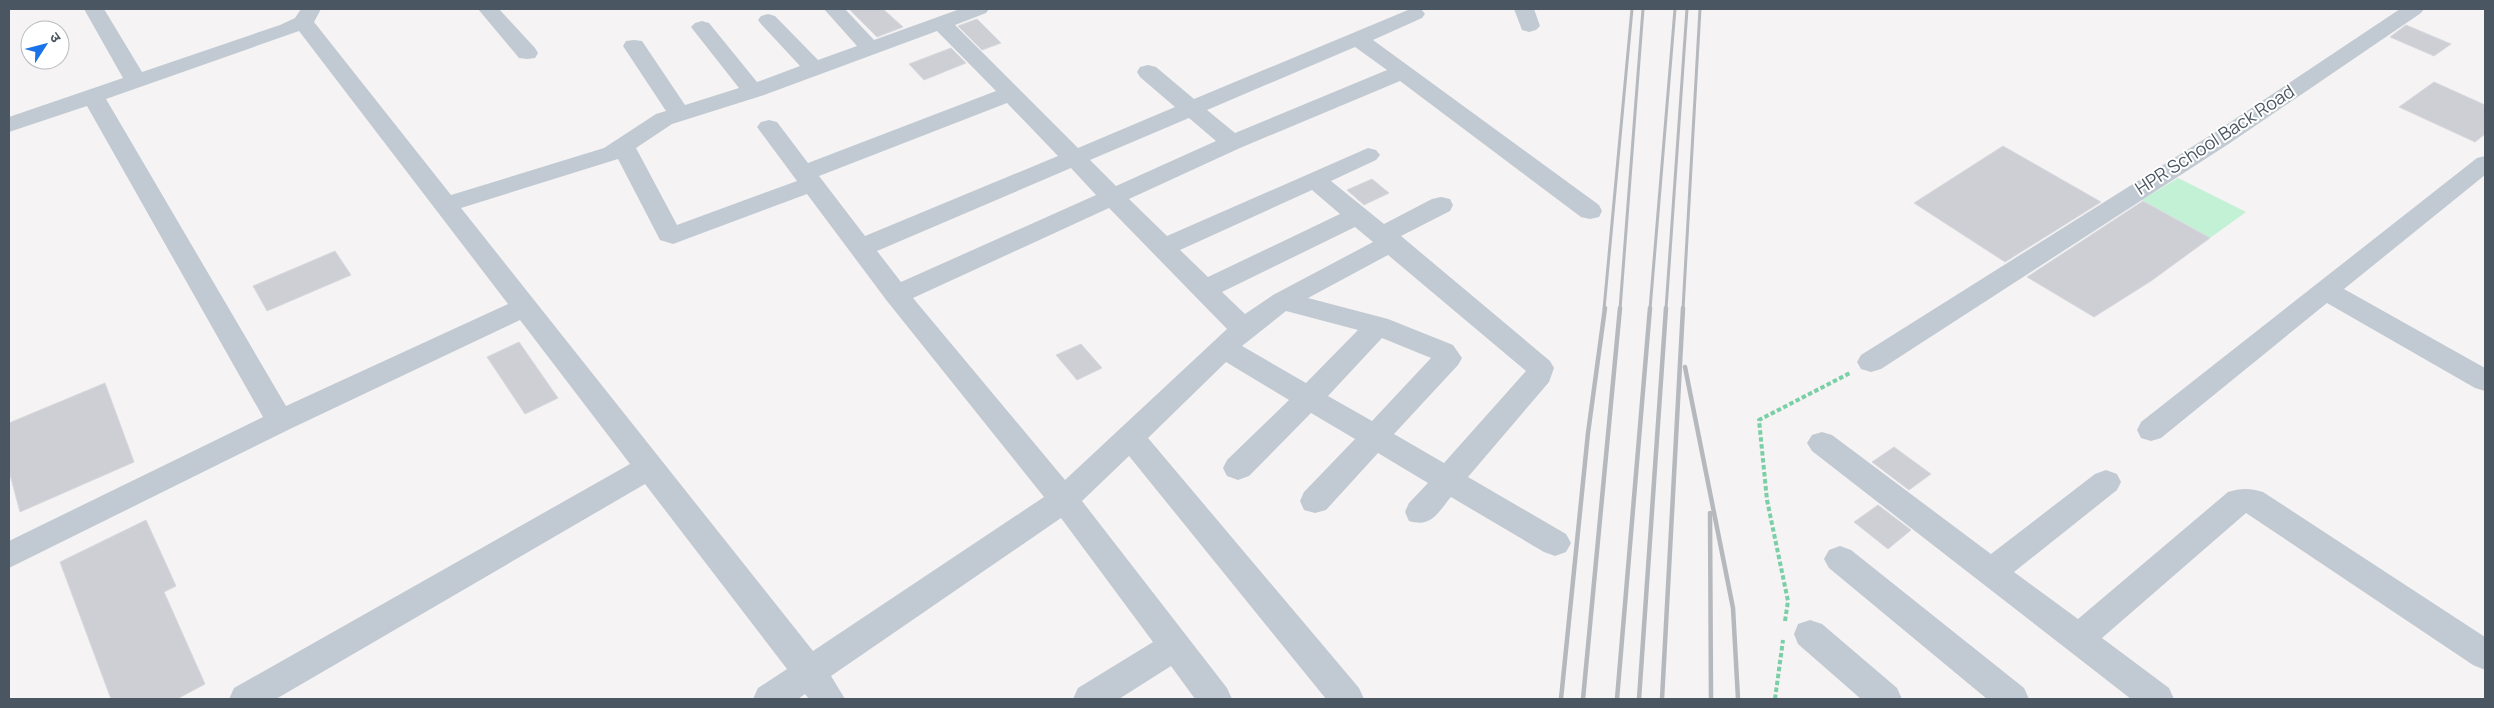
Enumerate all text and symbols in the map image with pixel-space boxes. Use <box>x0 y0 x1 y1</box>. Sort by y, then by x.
north arrow <box>20 20 70 70</box>
text: उ <box>46 28 66 47</box>
street label: HPR School Back Road <box>2130 79 2299 200</box>

